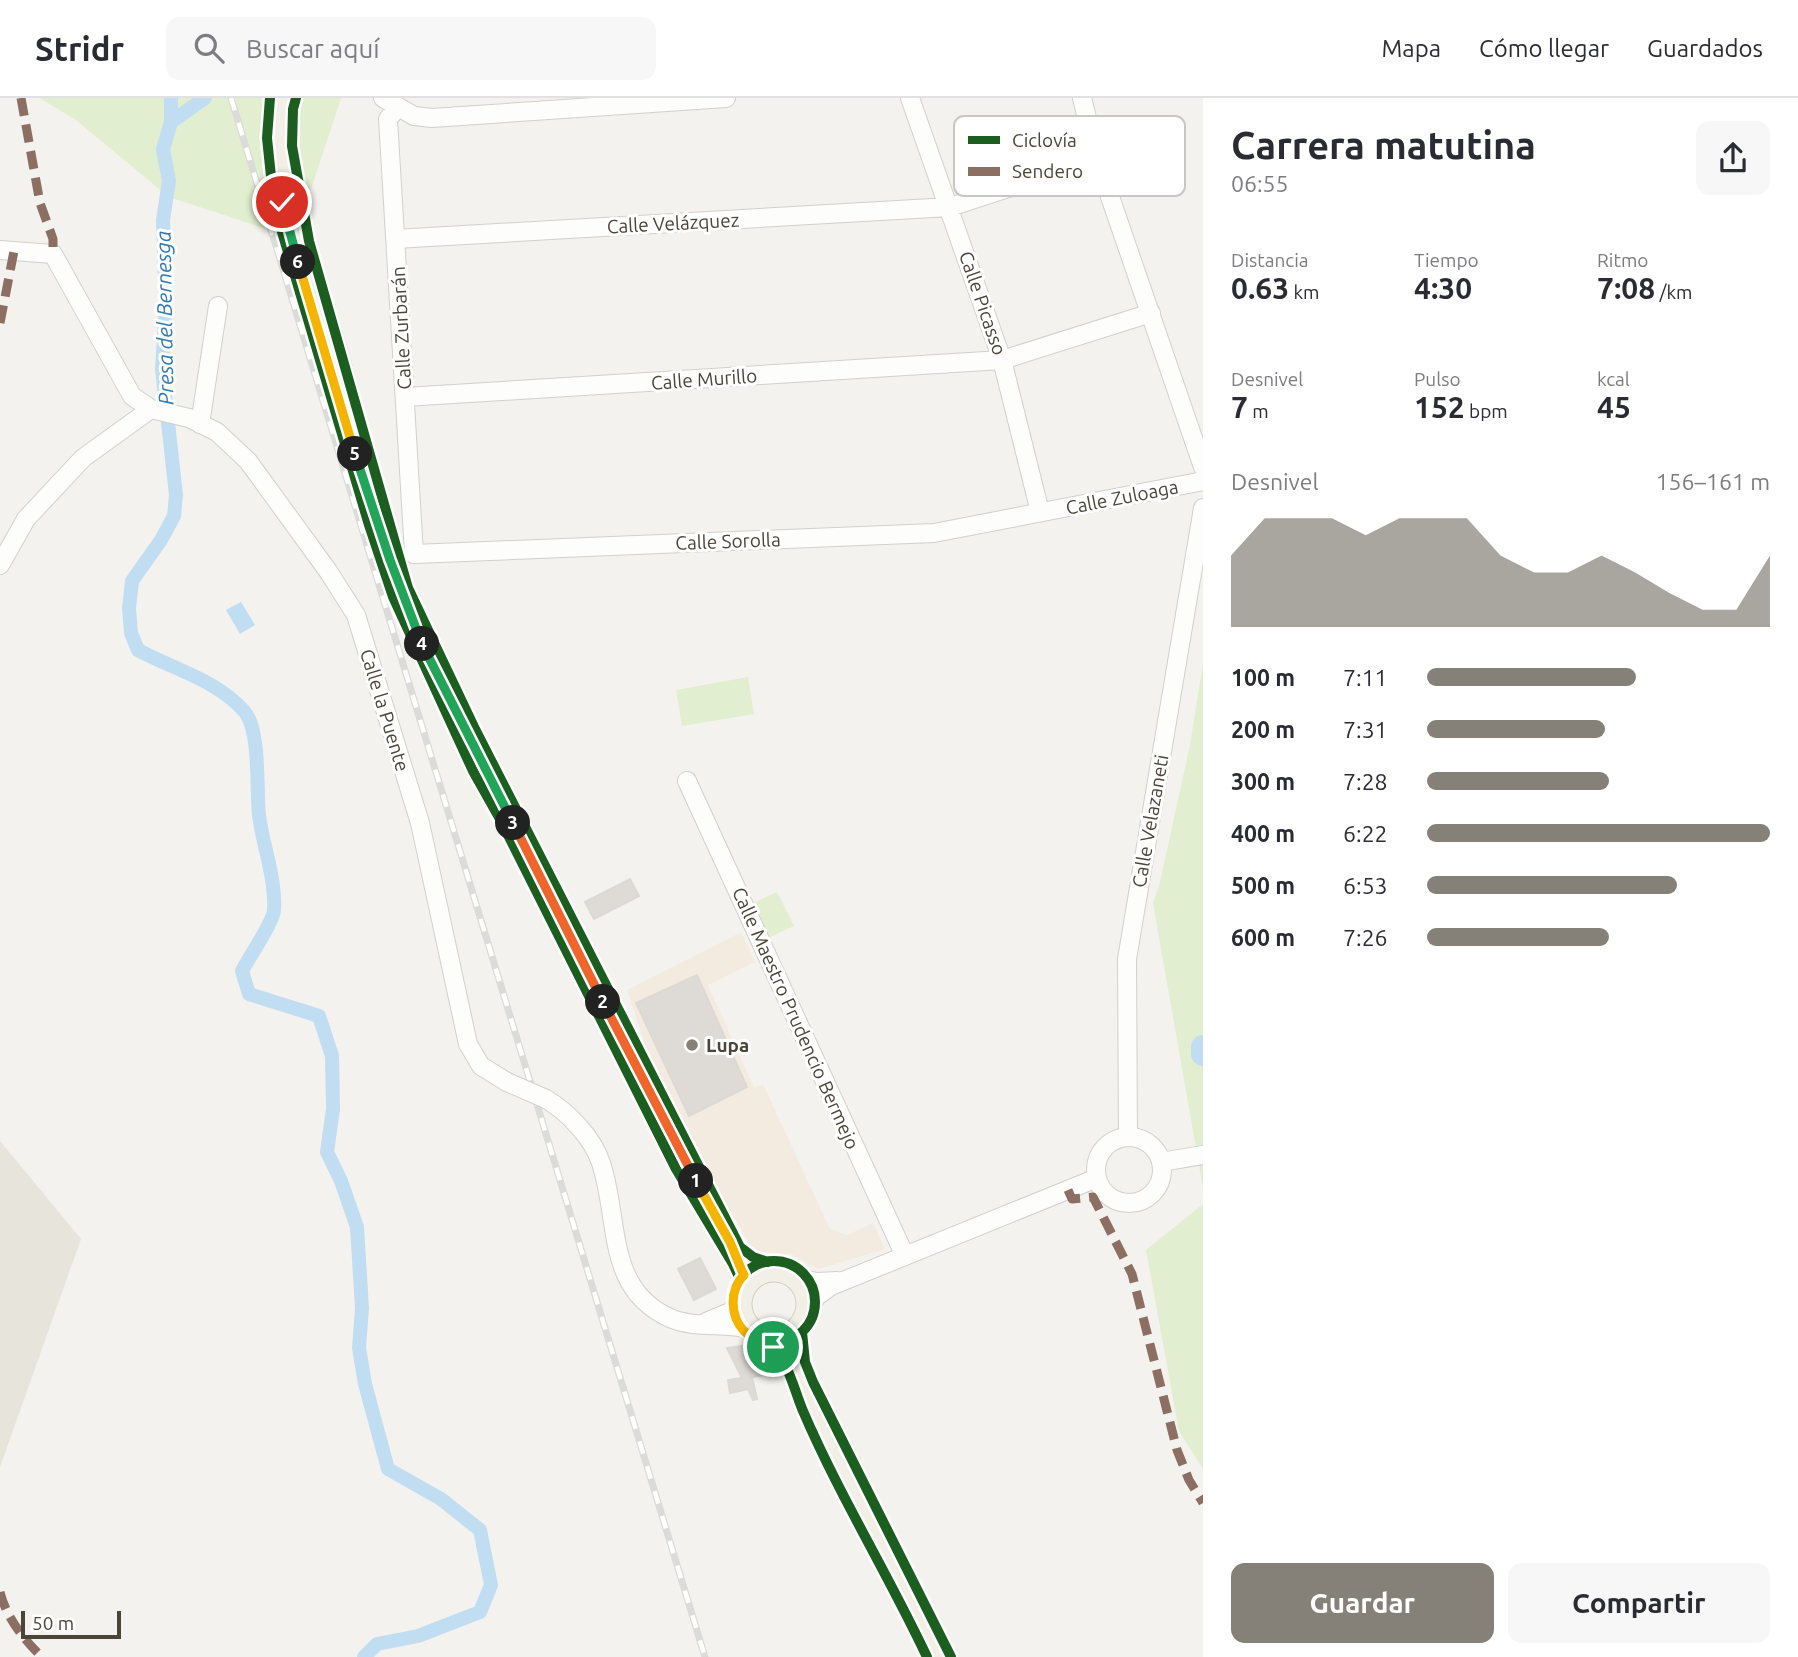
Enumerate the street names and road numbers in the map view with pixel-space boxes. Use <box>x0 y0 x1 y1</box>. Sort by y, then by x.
street label: Calle Velázquez <box>606 209 740 237</box>
street label: Calle Picasso <box>955 248 1011 358</box>
street label: Calle Zurbarán <box>387 266 415 390</box>
street label: Calle Murillo <box>650 364 758 394</box>
street label: Calle Zuloaga <box>1064 475 1180 519</box>
street label: Calle Sorolla <box>675 528 781 554</box>
street label: Calle la Puente <box>356 646 414 774</box>
street label: Calle Velazaneti <box>1127 753 1173 889</box>
street label: Calle Maestro Prudencio Bermejo <box>728 884 864 1152</box>

